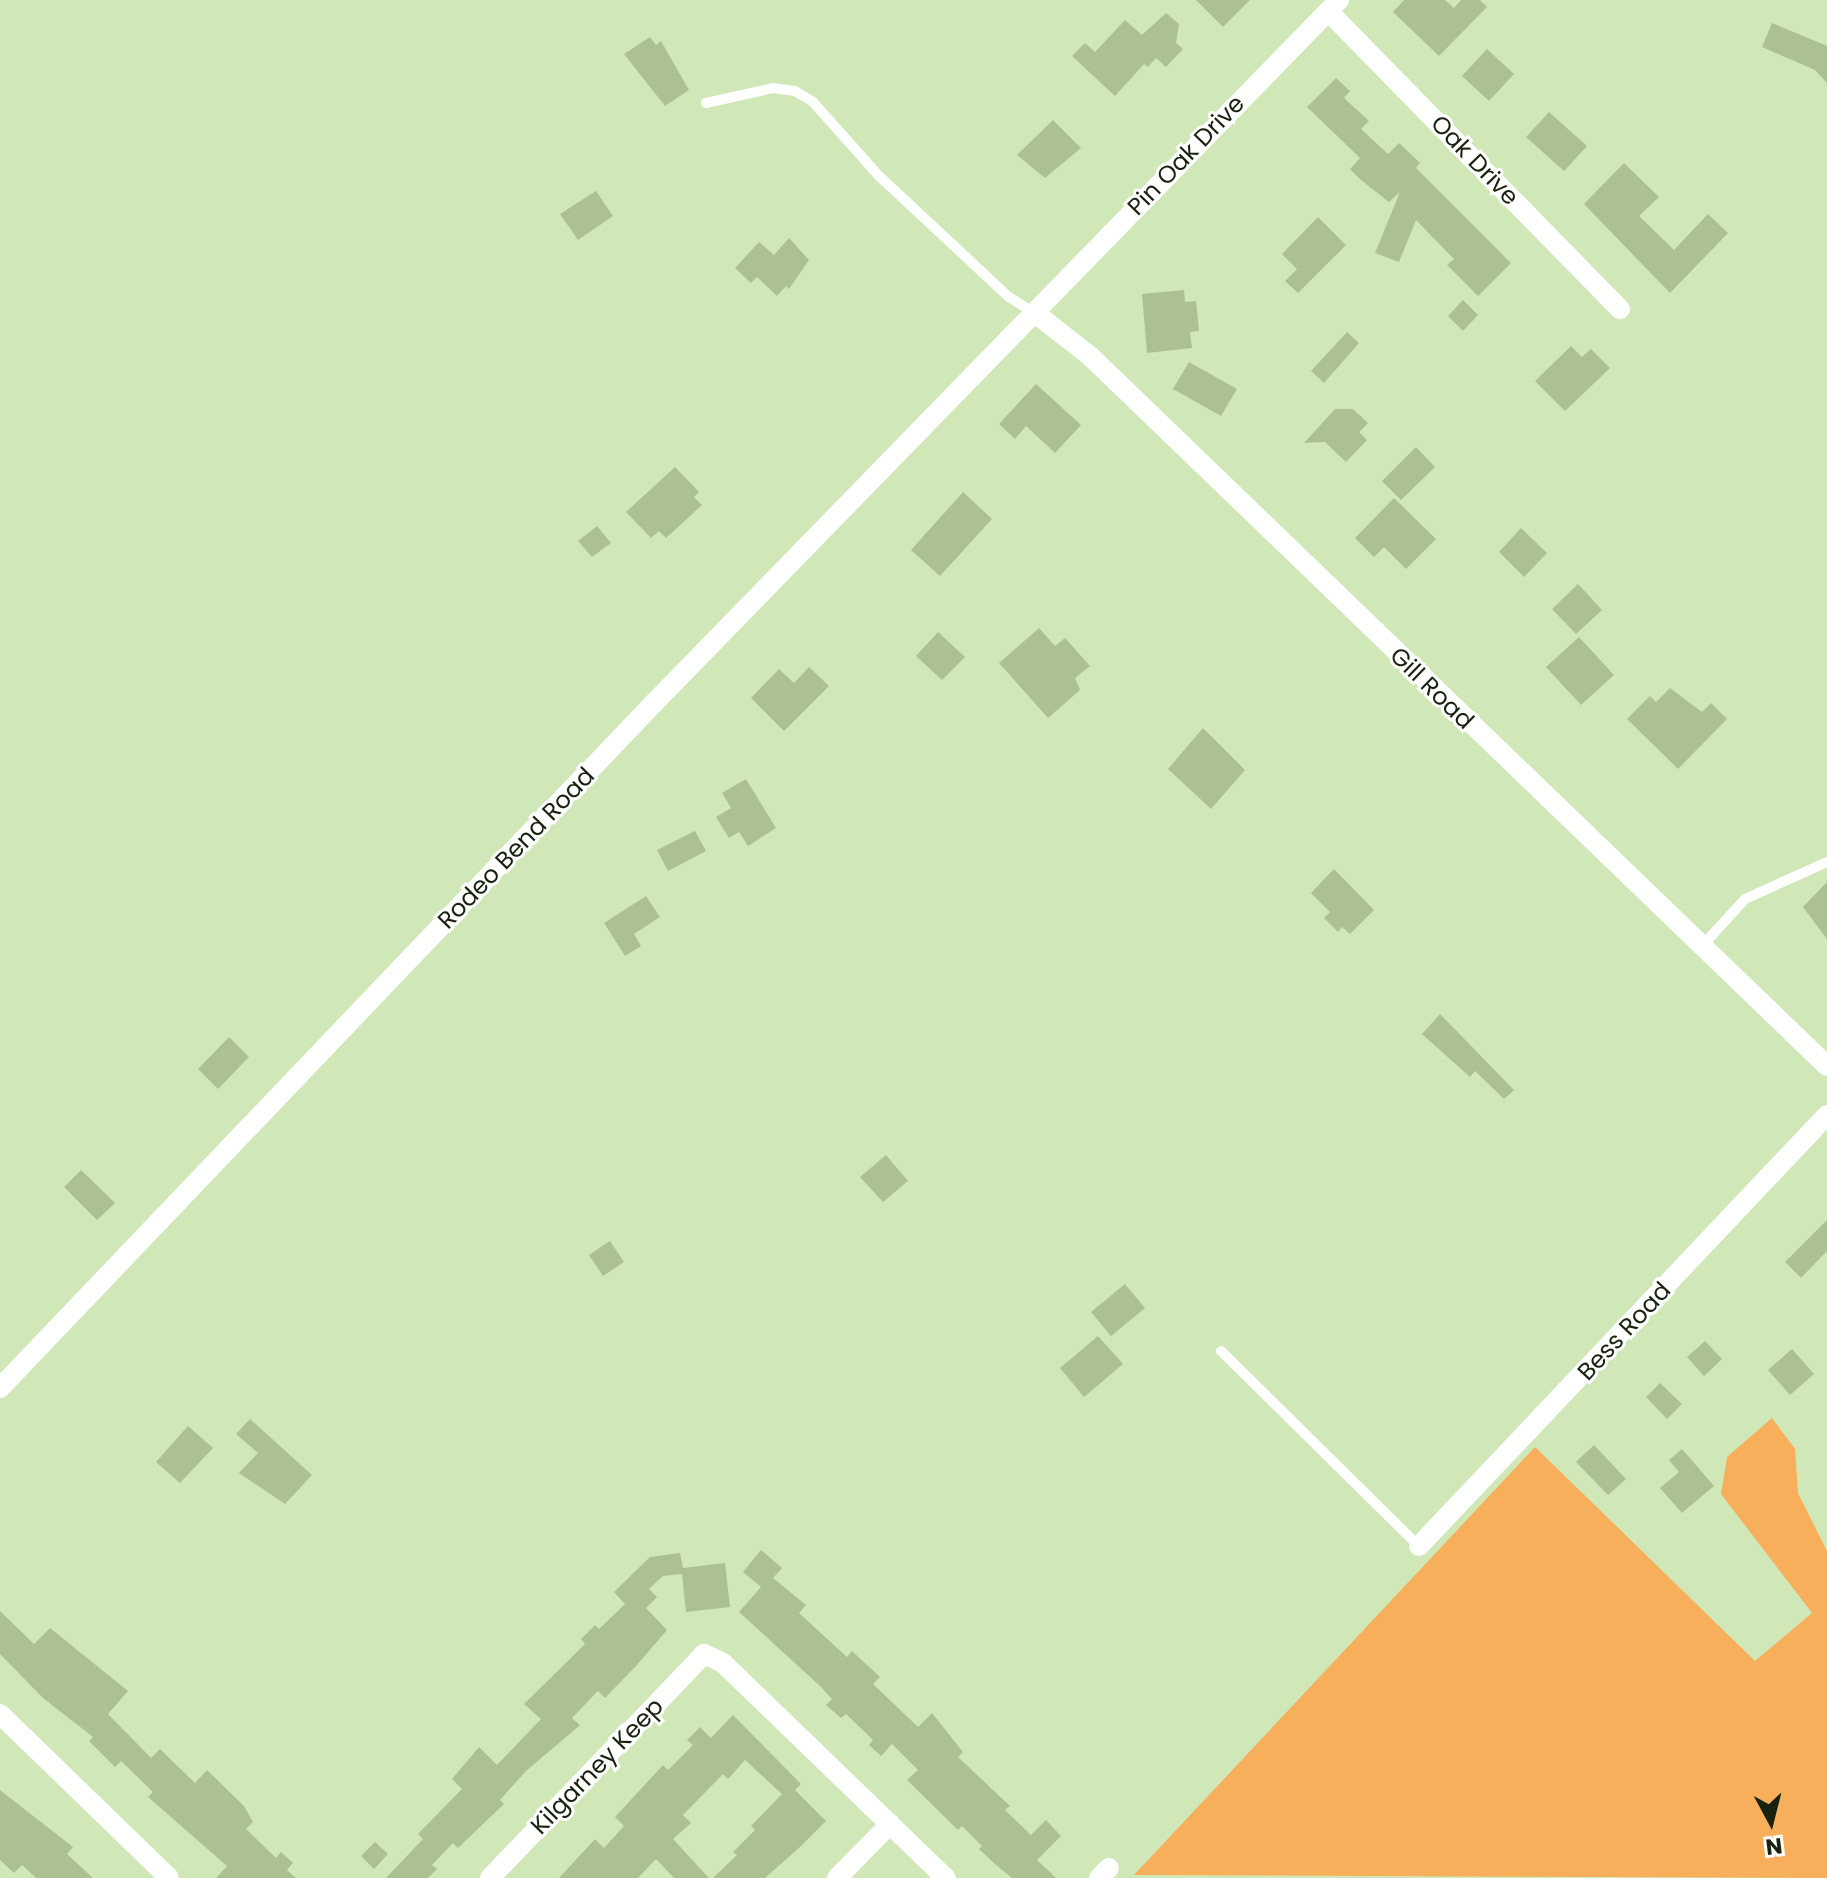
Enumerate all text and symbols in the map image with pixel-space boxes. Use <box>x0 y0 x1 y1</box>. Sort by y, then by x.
street label: Pin Oak Drive <box>1122 89 1250 221</box>
street label: Oak Drive <box>1425 109 1525 211</box>
street label: Gill Road <box>1384 641 1480 735</box>
street label: Rodeo Bend Road <box>432 761 600 935</box>
street label: Bess Road <box>1571 1276 1677 1386</box>
street label: Kilgarney Keep <box>525 1692 669 1840</box>
north arrow <box>1731 1782 1811 1862</box>
text: N <box>1764 1830 1784 1863</box>

